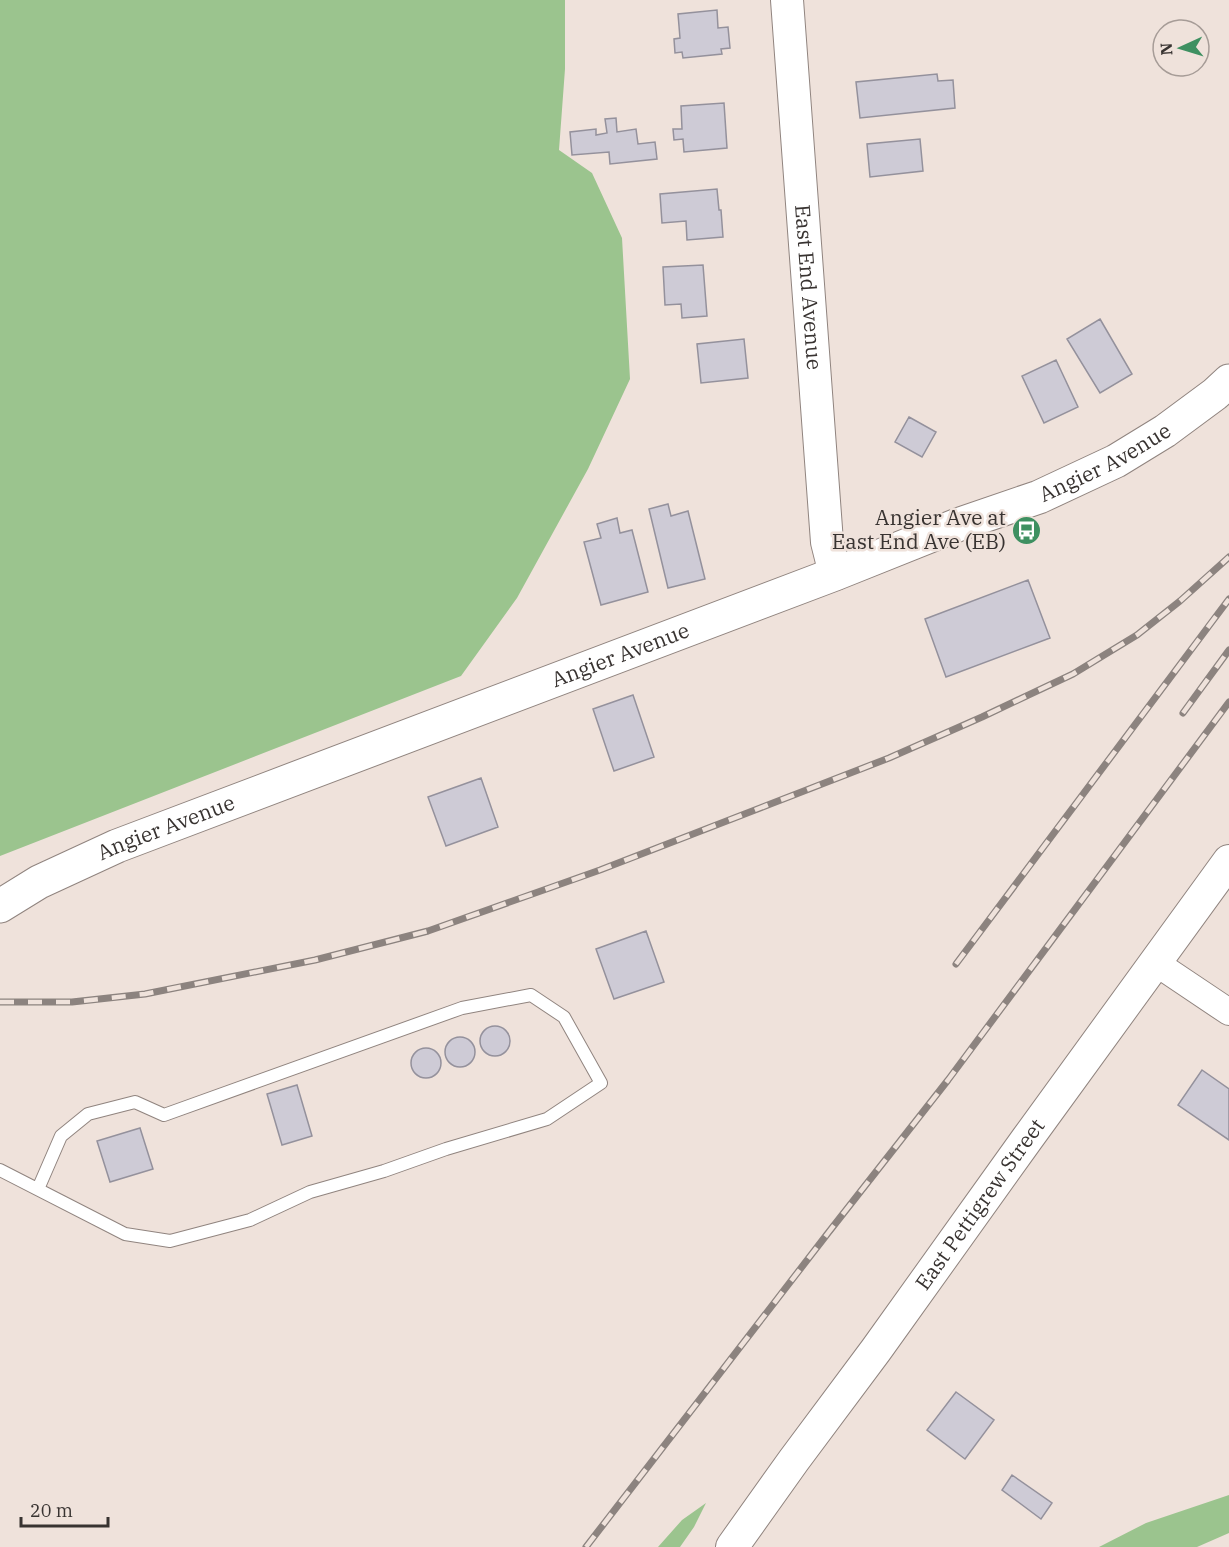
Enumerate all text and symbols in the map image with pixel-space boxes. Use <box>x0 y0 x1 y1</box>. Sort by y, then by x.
north arrow <box>1151 18 1211 78</box>
text: N <box>1156 42 1176 56</box>
street label: East End Avenue <box>789 203 829 371</box>
street label: Angier Avenue <box>1034 416 1176 508</box>
place label: Angier Ave at East End Ave (EB) <box>832 503 1006 555</box>
bus stop icon: Angier Ave at East End Ave (EB) <box>1011 514 1043 546</box>
street label: Angier Avenue <box>547 616 693 693</box>
street label: Angier Avenue <box>92 788 238 866</box>
street label: East Pettigrew Street <box>908 1112 1050 1295</box>
scale bar <box>21 1490 108 1528</box>
text: 20 m <box>30 1499 73 1522</box>

